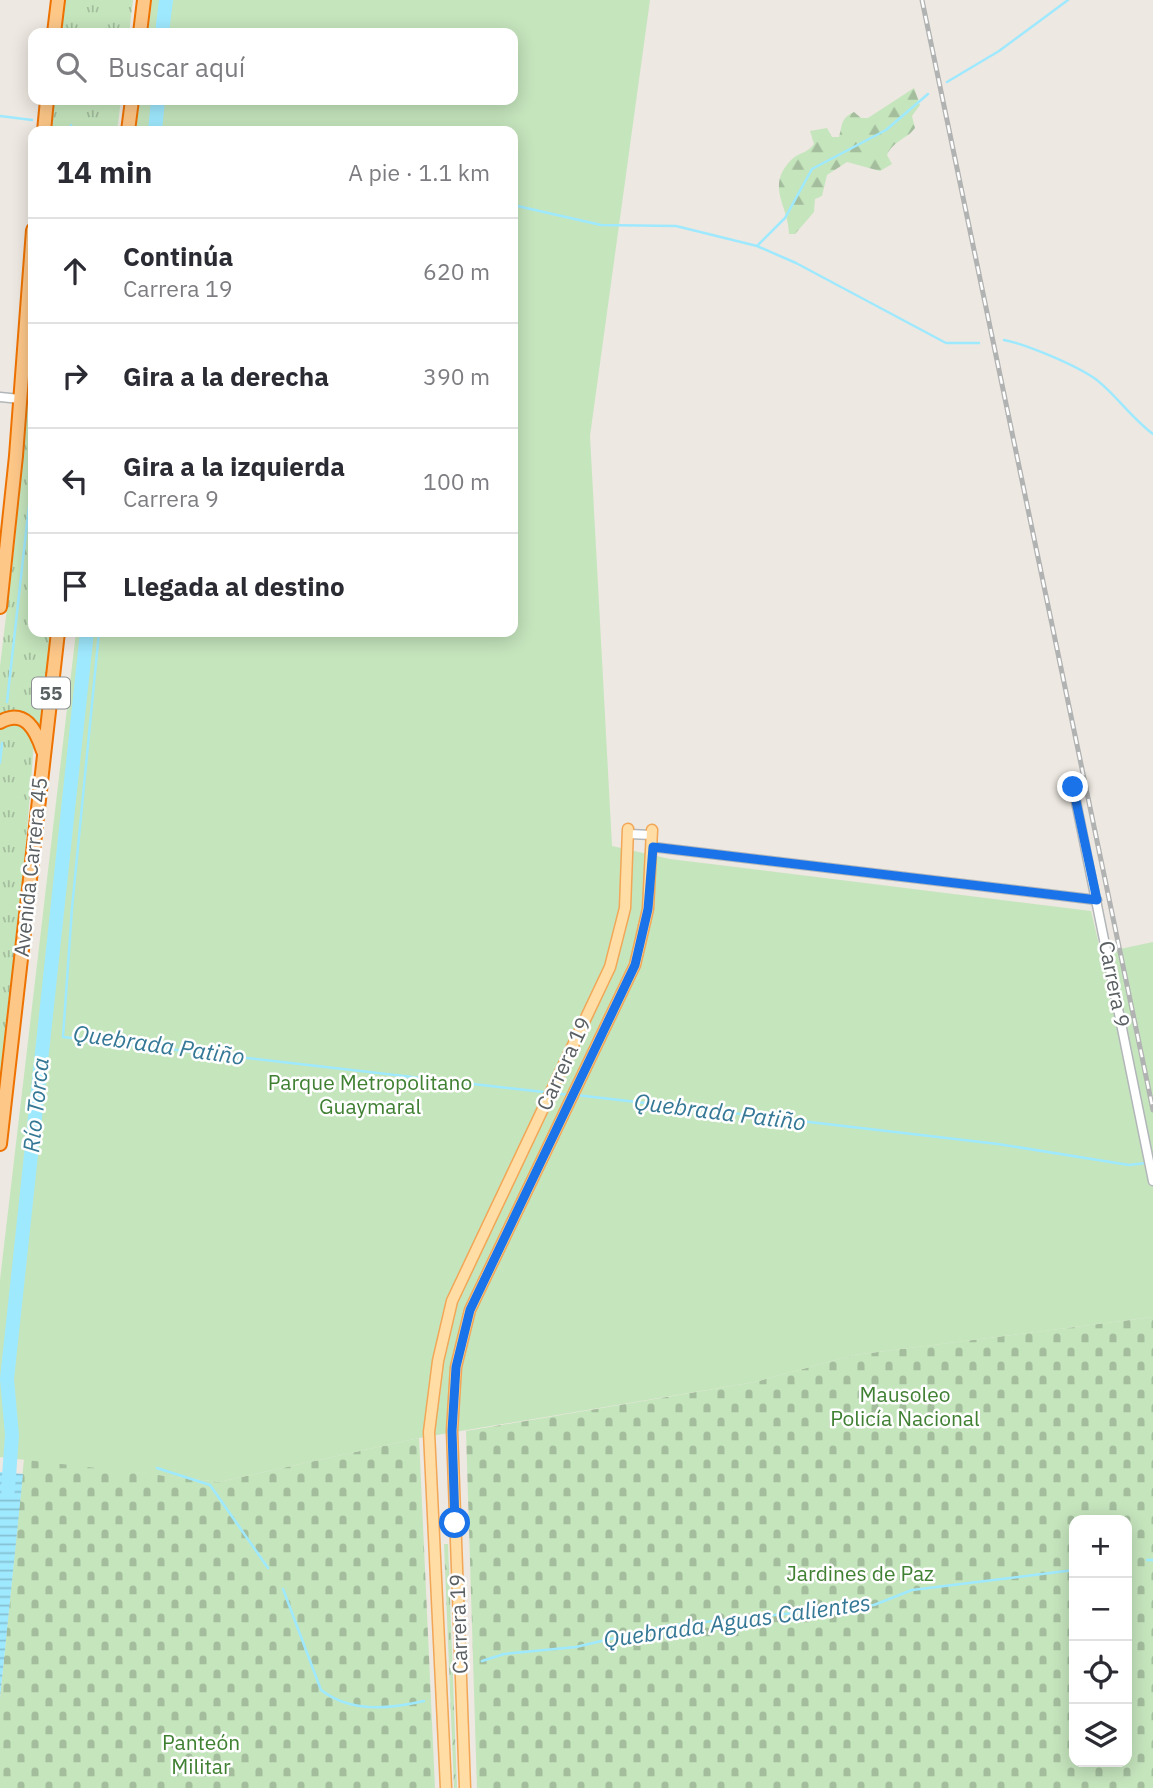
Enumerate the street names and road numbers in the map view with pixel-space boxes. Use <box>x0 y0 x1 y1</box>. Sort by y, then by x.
road number: 55 <box>32 678 70 708</box>
street label: Avenida Carrera 45 <box>7 776 53 958</box>
street label: Carrera 9 <box>1093 938 1137 1029</box>
street label: Carrera 19 <box>529 1012 597 1115</box>
street label: Carrera 19 <box>442 1574 474 1675</box>

